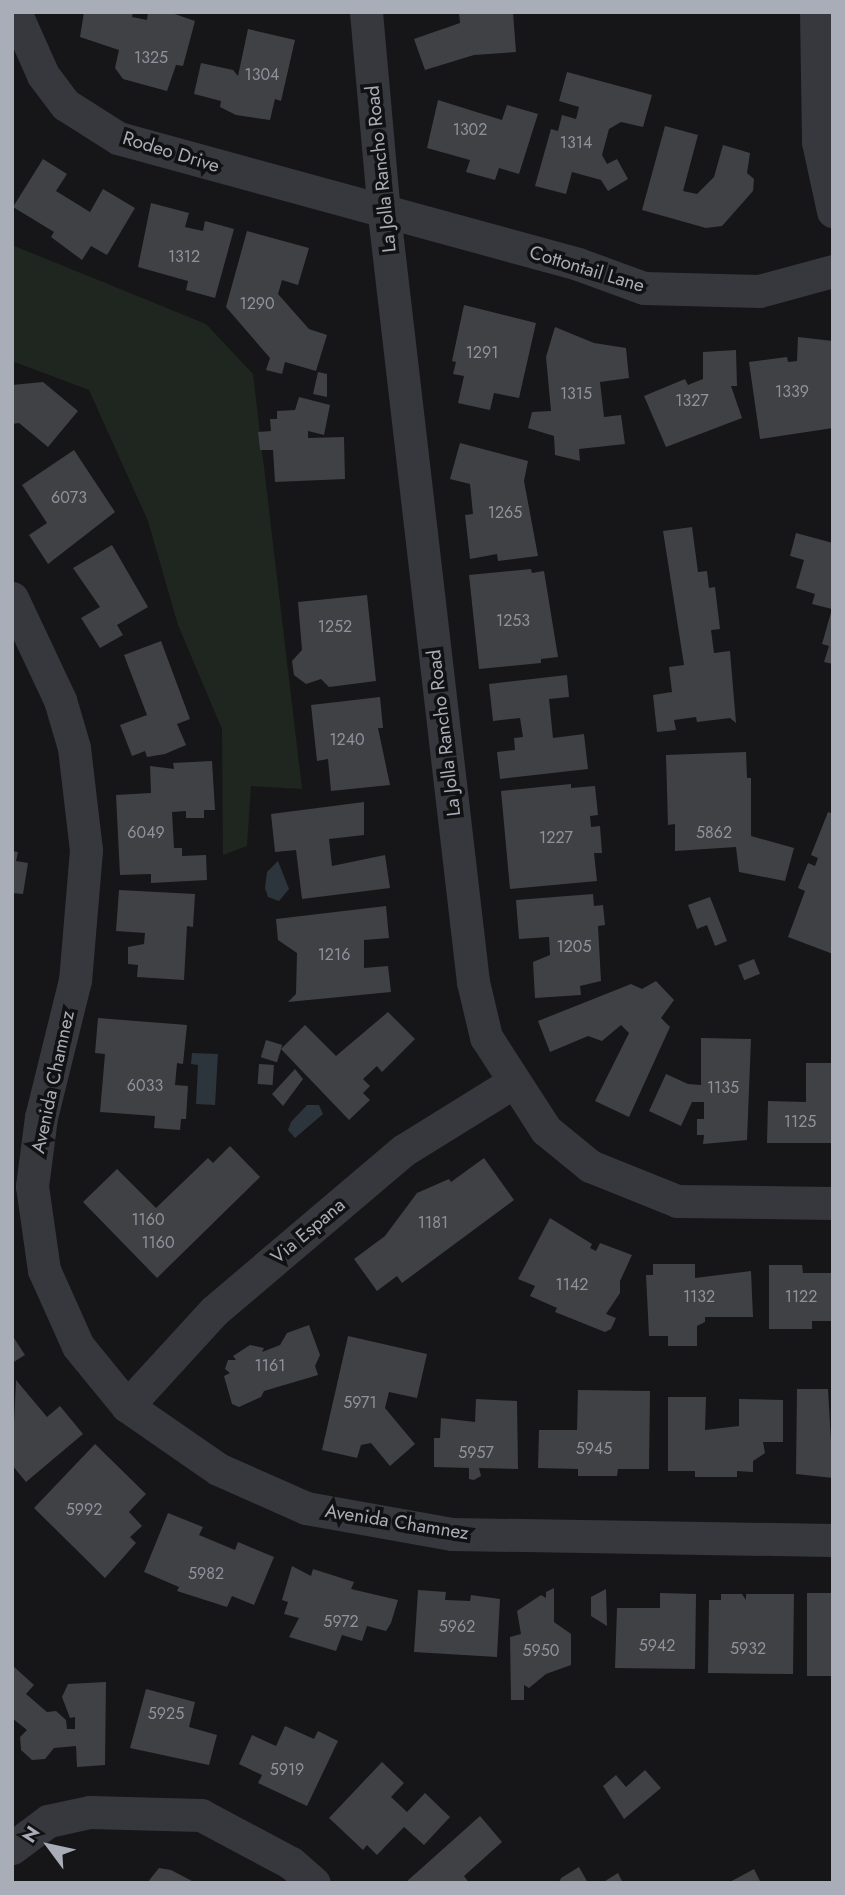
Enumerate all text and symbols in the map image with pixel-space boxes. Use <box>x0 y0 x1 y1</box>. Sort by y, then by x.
house number: 1325 <box>134 48 168 68</box>
house number: 1304 <box>245 65 279 85</box>
street label: La Jolla Rancho Road <box>361 84 401 254</box>
house number: 1302 <box>453 120 487 140</box>
street label: Rodeo Drive <box>120 126 222 178</box>
house number: 1314 <box>560 133 592 153</box>
street label: Cottontail Lane <box>527 241 647 297</box>
house number: 1312 <box>168 247 200 267</box>
house number: 1290 <box>239 294 275 314</box>
house number: 1291 <box>466 343 498 363</box>
house number: 1339 <box>775 382 809 402</box>
house number: 1315 <box>560 384 592 404</box>
house number: 1327 <box>675 391 709 411</box>
house number: 6073 <box>51 488 87 508</box>
house number: 1265 <box>488 503 522 523</box>
house number: 1253 <box>496 611 530 631</box>
house number: 1252 <box>318 617 352 637</box>
street label: La Jolla Rancho Road <box>422 648 466 818</box>
house number: 1240 <box>329 730 365 750</box>
house number: 6049 <box>127 823 165 843</box>
house number: 5862 <box>696 823 732 843</box>
house number: 1227 <box>539 828 573 848</box>
house number: 1205 <box>557 937 591 957</box>
house number: 1216 <box>318 945 350 965</box>
street label: Avenida Chamnez <box>27 1009 79 1155</box>
house number: 6033 <box>127 1076 163 1096</box>
house number: 1135 <box>707 1078 739 1098</box>
house number: 1125 <box>784 1112 816 1132</box>
street label: Via Espana <box>266 1193 350 1269</box>
house number: 1160 <box>131 1210 165 1230</box>
house number: 1181 <box>418 1213 448 1233</box>
house number: 1160 <box>141 1233 175 1253</box>
house number: 1142 <box>556 1275 588 1295</box>
house number: 1132 <box>683 1287 715 1307</box>
house number: 1122 <box>785 1287 817 1307</box>
house number: 1161 <box>255 1356 285 1376</box>
house number: 5971 <box>343 1393 377 1413</box>
house number: 5945 <box>576 1439 612 1459</box>
house number: 5957 <box>458 1443 494 1463</box>
street label: Avenida Chamnez <box>324 1499 470 1545</box>
house number: 5992 <box>66 1500 102 1520</box>
house number: 5982 <box>188 1564 224 1584</box>
house number: 5972 <box>323 1612 359 1632</box>
house number: 5962 <box>439 1617 475 1637</box>
house number: 5942 <box>639 1636 675 1656</box>
house number: 5932 <box>730 1639 766 1659</box>
house number: 5950 <box>523 1641 559 1661</box>
house number: 5925 <box>148 1704 184 1724</box>
house number: 5919 <box>270 1760 304 1780</box>
north arrow <box>14 1811 84 1881</box>
text: N <box>16 1821 46 1848</box>

